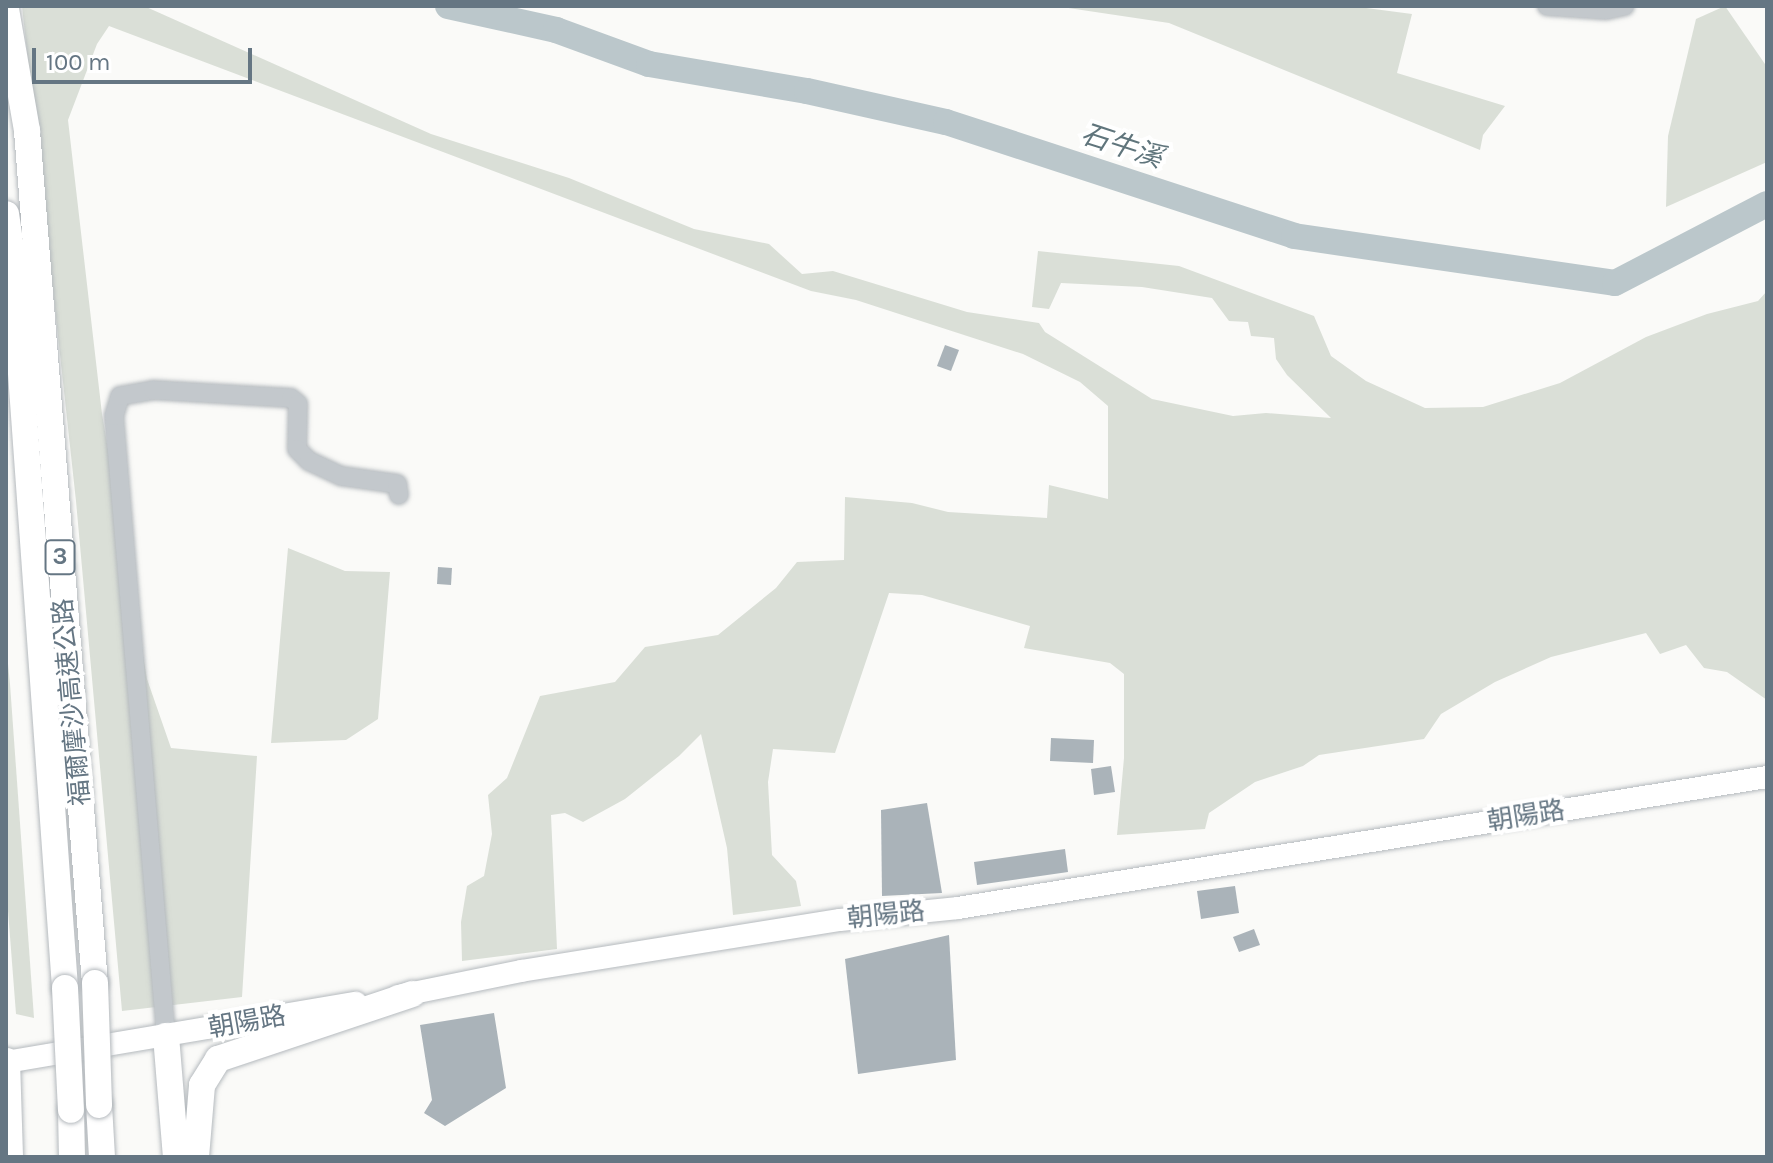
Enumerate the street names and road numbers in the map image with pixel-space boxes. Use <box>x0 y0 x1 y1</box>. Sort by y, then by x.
road number: 3 <box>44 537 76 577</box>
street label: 福爾摩沙高速公路 <box>47 597 97 807</box>
street label: 朝陽路 <box>1485 794 1567 838</box>
street label: 朝陽路 <box>846 895 926 935</box>
street label: 朝陽路 <box>206 1000 288 1044</box>

